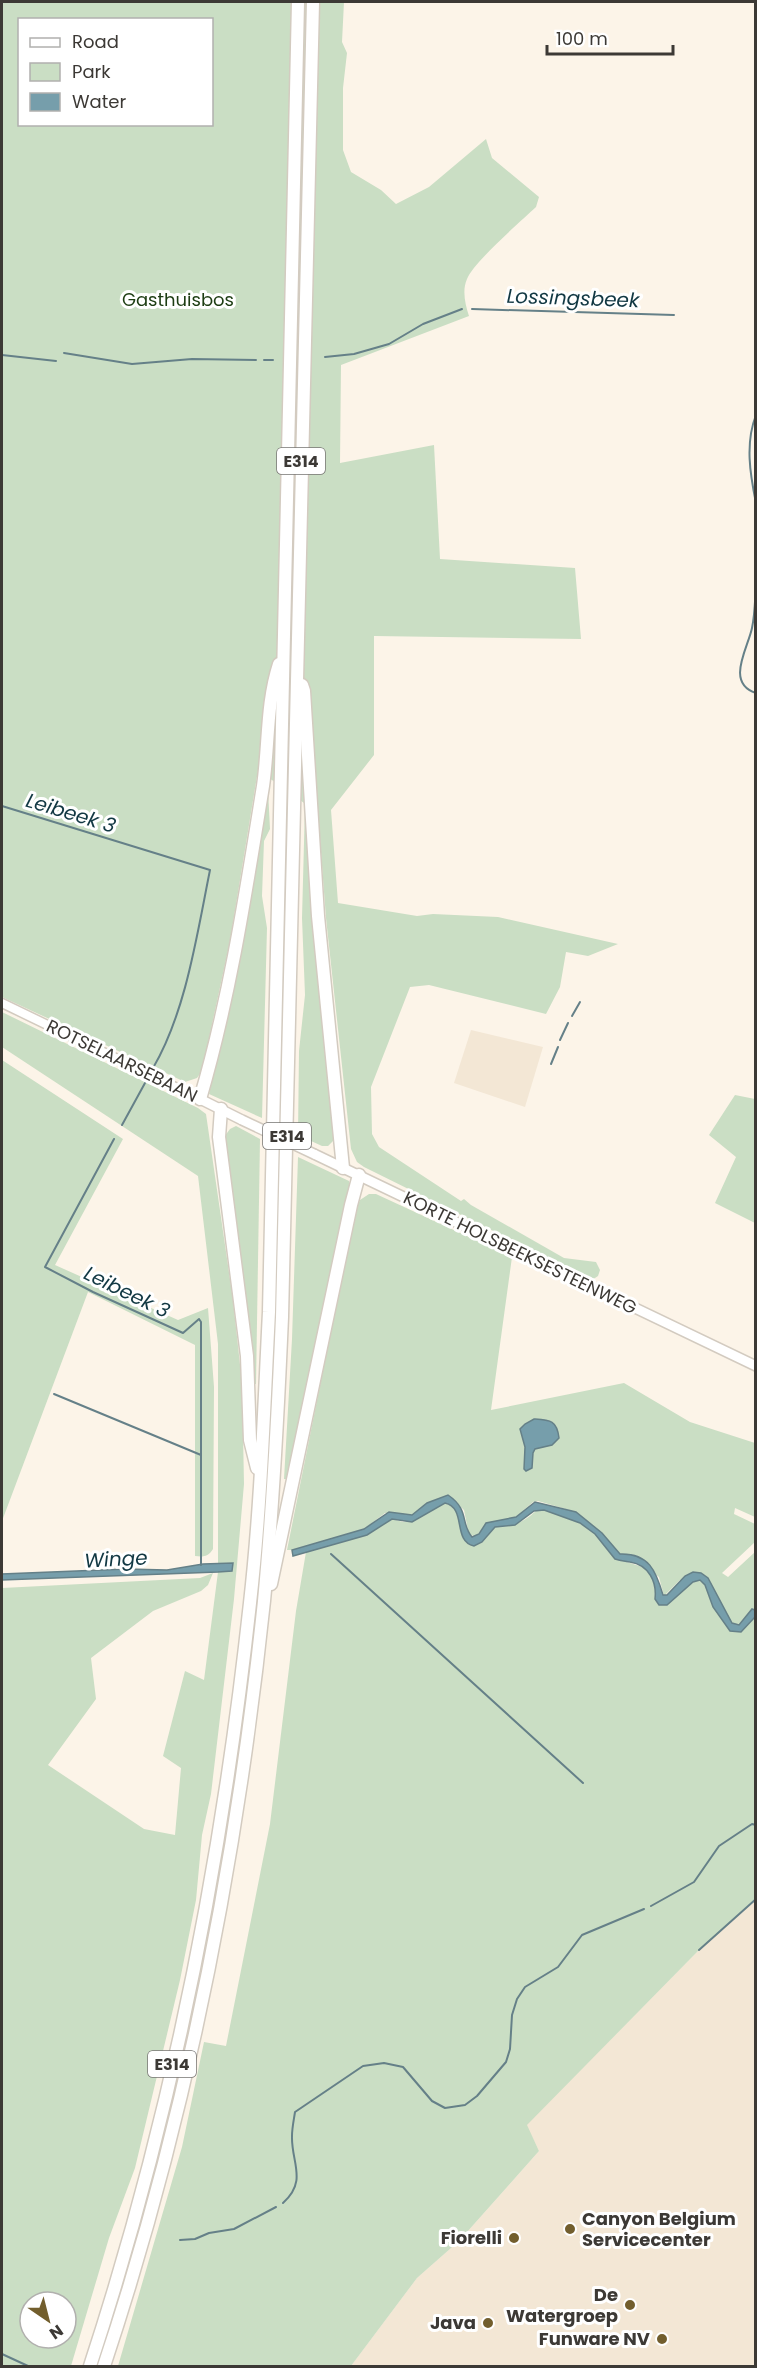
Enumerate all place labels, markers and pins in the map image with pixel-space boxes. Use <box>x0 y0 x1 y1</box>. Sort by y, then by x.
place label: Canyon Belgium Servicecenter <box>582 2206 736 2252</box>
marker: Canyon Belgium Servicecenter <box>563 2222 577 2236</box>
place label: Fiorelli <box>441 2225 502 2250</box>
marker: Fiorelli <box>507 2231 521 2245</box>
place label: De Watergroep <box>506 2282 618 2328</box>
marker: De Watergroep <box>623 2298 637 2312</box>
place label: Java <box>430 2310 476 2335</box>
marker: Java <box>481 2316 495 2330</box>
place label: Funware NV <box>539 2326 650 2351</box>
marker: Funware NV <box>655 2332 669 2346</box>

